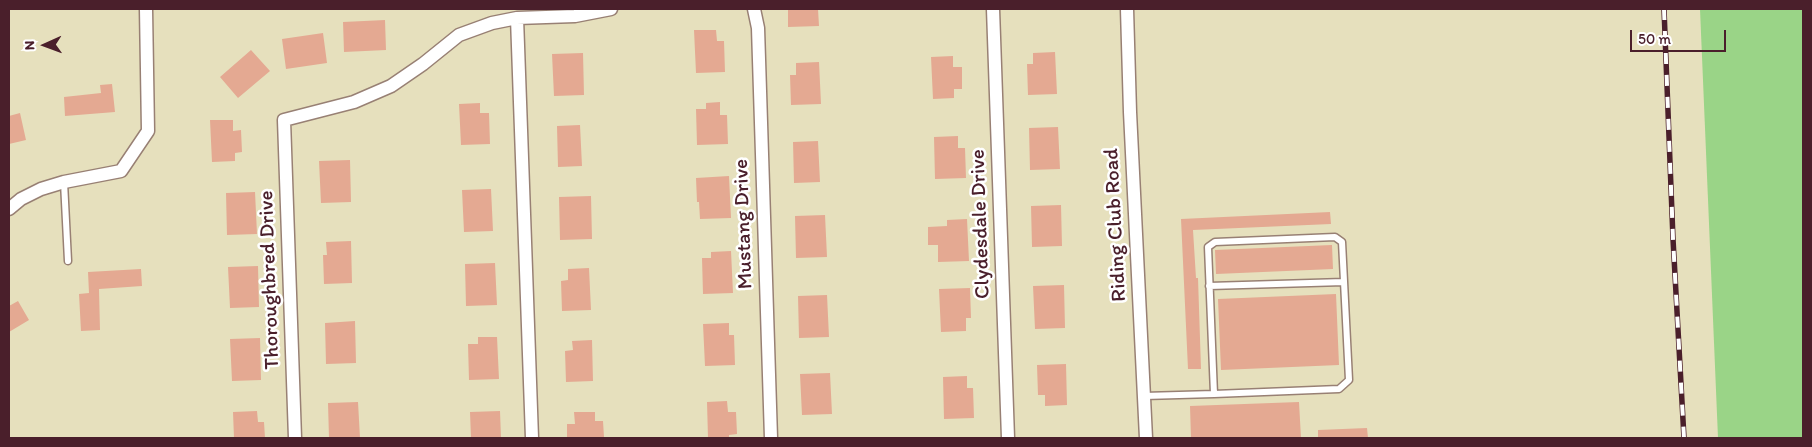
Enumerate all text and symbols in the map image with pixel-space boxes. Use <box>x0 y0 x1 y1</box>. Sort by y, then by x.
north arrow <box>20 20 70 70</box>
scale bar <box>1632 20 1728 52</box>
text: 50 m <box>1638 30 1671 48</box>
text: N <box>21 41 38 51</box>
street label: Riding Club Road <box>1099 148 1133 302</box>
street label: Clydesdale Drive <box>966 149 996 299</box>
street label: Mustang Drive <box>729 158 759 290</box>
street label: Thoroughbred Drive <box>254 190 286 370</box>

